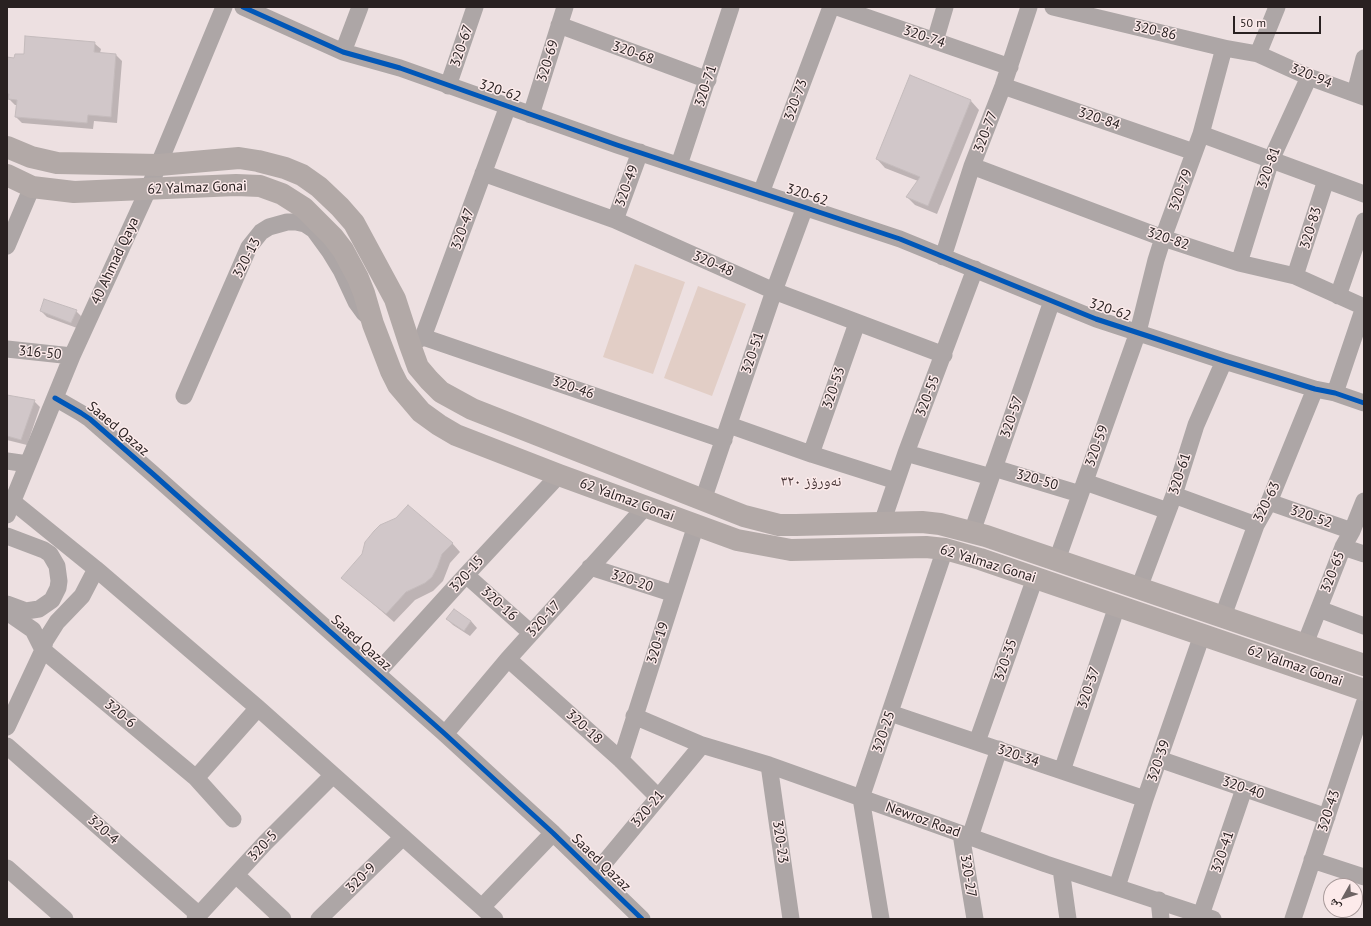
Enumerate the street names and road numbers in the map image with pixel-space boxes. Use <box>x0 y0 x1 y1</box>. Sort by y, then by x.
street label: 320-86 <box>1132 18 1178 44</box>
street label: 320-74 <box>901 22 947 52</box>
street label: 320-67 <box>447 23 477 69</box>
street label: 320-69 <box>534 38 562 84</box>
street label: 320-68 <box>610 38 656 68</box>
street label: 320-94 <box>1288 60 1334 92</box>
street label: 320-71 <box>691 63 721 109</box>
street label: 320-62 <box>477 76 523 106</box>
street label: 320-73 <box>781 77 811 123</box>
street label: 320-84 <box>1076 104 1122 134</box>
street label: 320-77 <box>970 109 1002 155</box>
street label: 320-81 <box>1254 145 1284 191</box>
street label: 320-49 <box>612 163 642 209</box>
street label: 320-79 <box>1166 167 1196 213</box>
street label: 62 Yalmaz Gonai <box>147 178 247 198</box>
street label: 320-62 <box>784 180 830 210</box>
street label: 320-83 <box>1297 205 1325 251</box>
street label: 320-47 <box>448 206 478 252</box>
street label: 40 Ahmad Qaya <box>87 215 143 307</box>
street label: 320-82 <box>1145 224 1191 254</box>
street label: 320-13 <box>229 235 265 281</box>
street label: 320-48 <box>690 248 736 280</box>
street label: 320-62 <box>1087 295 1133 325</box>
street label: 320-51 <box>738 330 768 376</box>
street label: 316-50 <box>18 343 62 363</box>
street label: 320-53 <box>819 365 849 411</box>
street label: 320-46 <box>550 373 596 403</box>
street label: 320-55 <box>912 373 944 419</box>
street label: 320-57 <box>997 394 1027 440</box>
street label: Saaed Qazaz <box>84 398 152 460</box>
street label: 320-59 <box>1082 423 1112 469</box>
street label: 320-61 <box>1165 451 1195 497</box>
street label: 320-50 <box>1014 466 1060 494</box>
street label: 62 Yalmaz Gonai <box>577 475 677 525</box>
street label: 320-63 <box>1250 479 1284 525</box>
street label: 320-52 <box>1288 502 1334 532</box>
street label: 62 Yalmaz Gonai <box>938 541 1038 587</box>
street label: 320-65 <box>1317 549 1349 595</box>
street label: 320-15 <box>446 552 488 596</box>
street label: 320-20 <box>609 566 655 596</box>
street label: 320-16 <box>477 583 521 625</box>
street label: 320-17 <box>523 597 565 641</box>
street label: Saaed Qazaz <box>327 611 395 675</box>
street label: 320-19 <box>643 620 673 666</box>
street label: 320-35 <box>991 637 1021 683</box>
street label: 62 Yalmaz Gonai <box>1245 642 1345 690</box>
street label: 320-37 <box>1074 665 1104 711</box>
street label: 320-6 <box>101 696 139 732</box>
street label: 320-18 <box>562 706 606 748</box>
street label: 320-25 <box>869 709 899 755</box>
street label: 320-39 <box>1144 738 1174 784</box>
street label: 320-34 <box>995 741 1041 771</box>
street label: 320-40 <box>1220 773 1266 803</box>
street label: 320-21 <box>628 787 668 831</box>
street label: 320-43 <box>1314 788 1344 834</box>
street label: Newroz Road <box>883 799 963 841</box>
street label: 320-4 <box>84 812 122 848</box>
street label: 320-23 <box>769 819 791 865</box>
street label: 320-5 <box>245 827 281 865</box>
street label: 320-41 <box>1208 829 1238 875</box>
street label: Saaed Qazaz <box>568 831 634 895</box>
street label: 320-27 <box>956 853 980 899</box>
street label: 320-9 <box>342 859 380 897</box>

